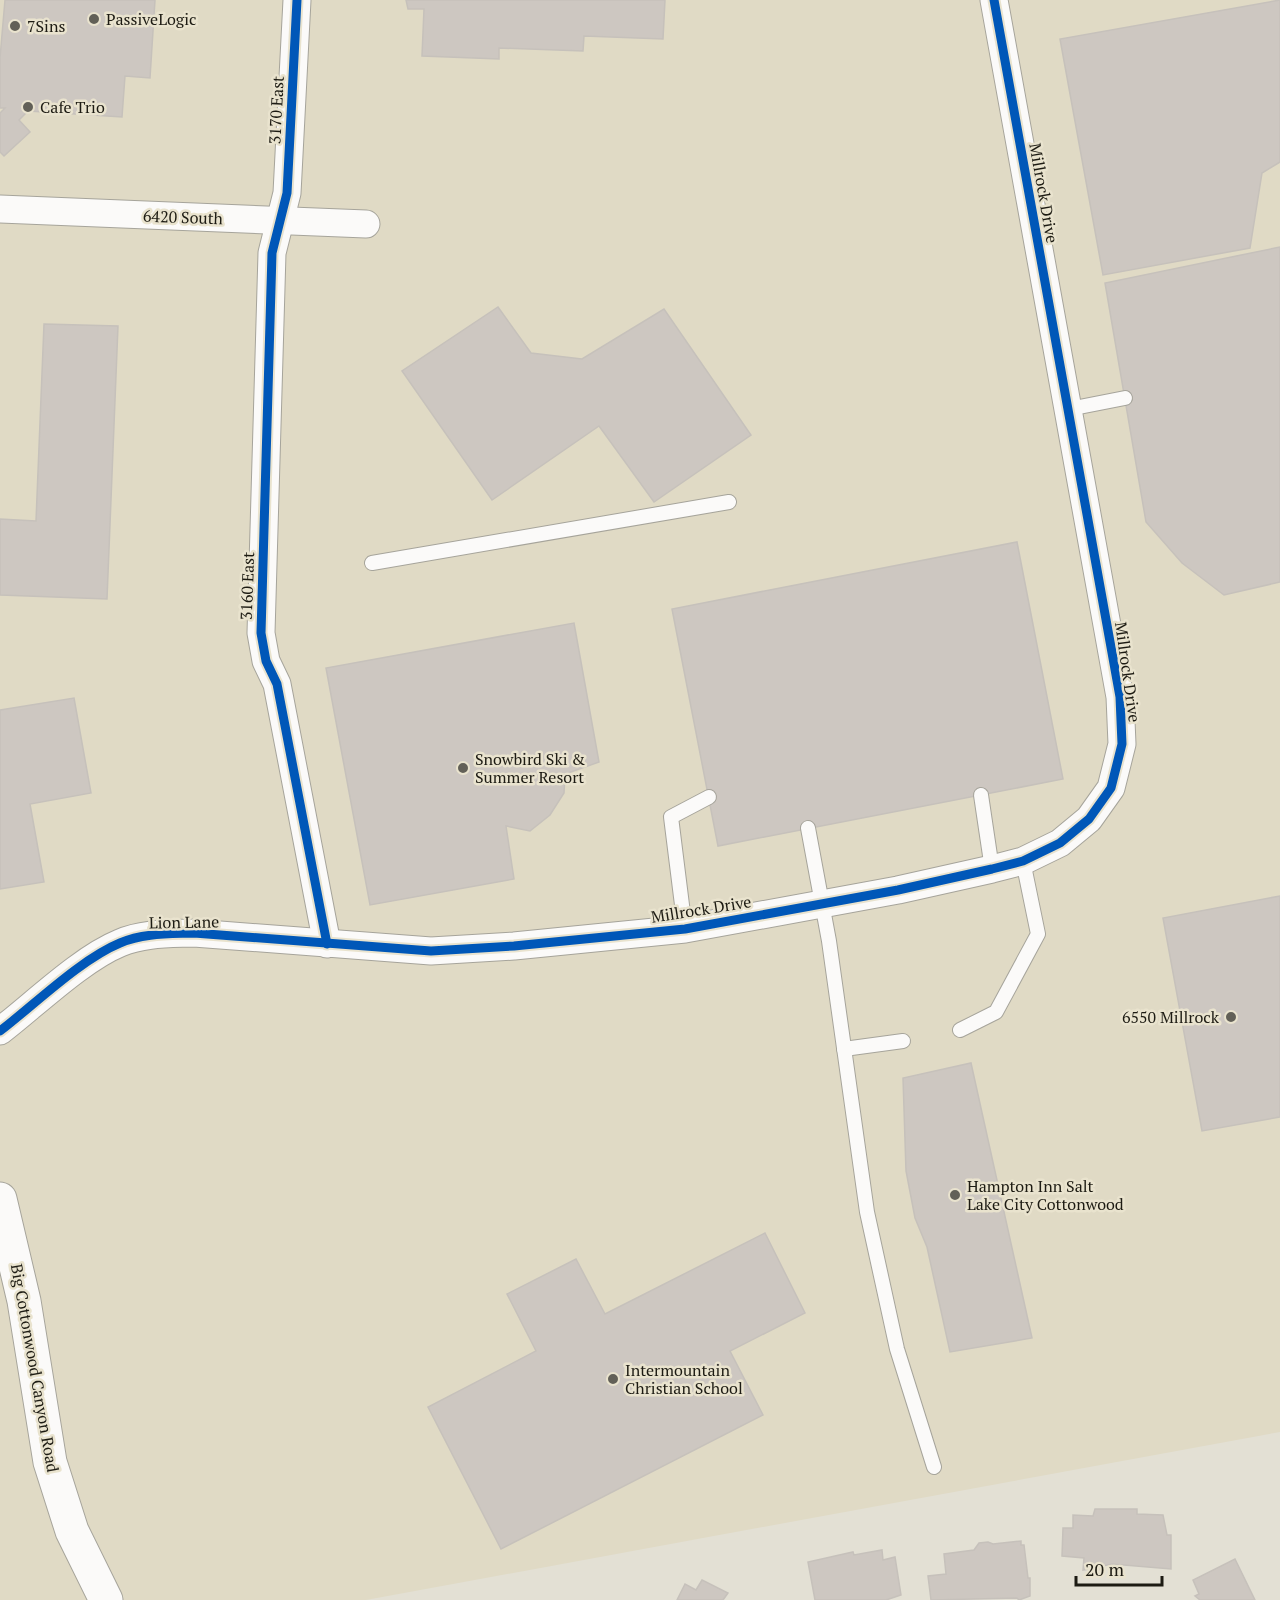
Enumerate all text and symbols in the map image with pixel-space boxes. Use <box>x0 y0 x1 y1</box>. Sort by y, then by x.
place label: PassiveLogic <box>106 8 196 30</box>
marker: PassiveLogic <box>87 12 101 26</box>
place label: 7Sins <box>27 15 65 37</box>
marker: 7Sins <box>8 19 22 33</box>
street label: 3170 East <box>263 75 289 145</box>
place label: Cafe Trio <box>40 96 105 118</box>
marker: Cafe Trio <box>21 100 35 114</box>
street label: Millrock Drive <box>1024 141 1064 245</box>
street label: 6420 South <box>143 205 224 229</box>
street label: 3160 East <box>235 551 259 620</box>
street label: Millrock Drive <box>1110 620 1146 724</box>
place label: Snowbird Ski & Summer Resort <box>475 748 585 788</box>
marker: Snowbird Ski & Summer Resort <box>456 761 470 775</box>
street label: Millrock Drive <box>649 890 753 928</box>
street label: Lion Lane <box>149 910 219 934</box>
place label: 6550 Millrock <box>1122 1006 1220 1028</box>
marker: 6550 Millrock <box>1224 1010 1238 1024</box>
place label: Hampton Inn Salt Lake City Cottonwood <box>967 1175 1124 1215</box>
marker: Hampton Inn Salt Lake City Cottonwood <box>948 1188 962 1202</box>
street label: Big Cottonwood Canyon Road <box>6 1262 64 1474</box>
place label: Intermountain Christian School <box>625 1359 743 1399</box>
marker: Intermountain Christian School <box>606 1372 620 1386</box>
scale bar <box>1076 1549 1162 1587</box>
text: 20 m <box>1085 1557 1125 1581</box>

